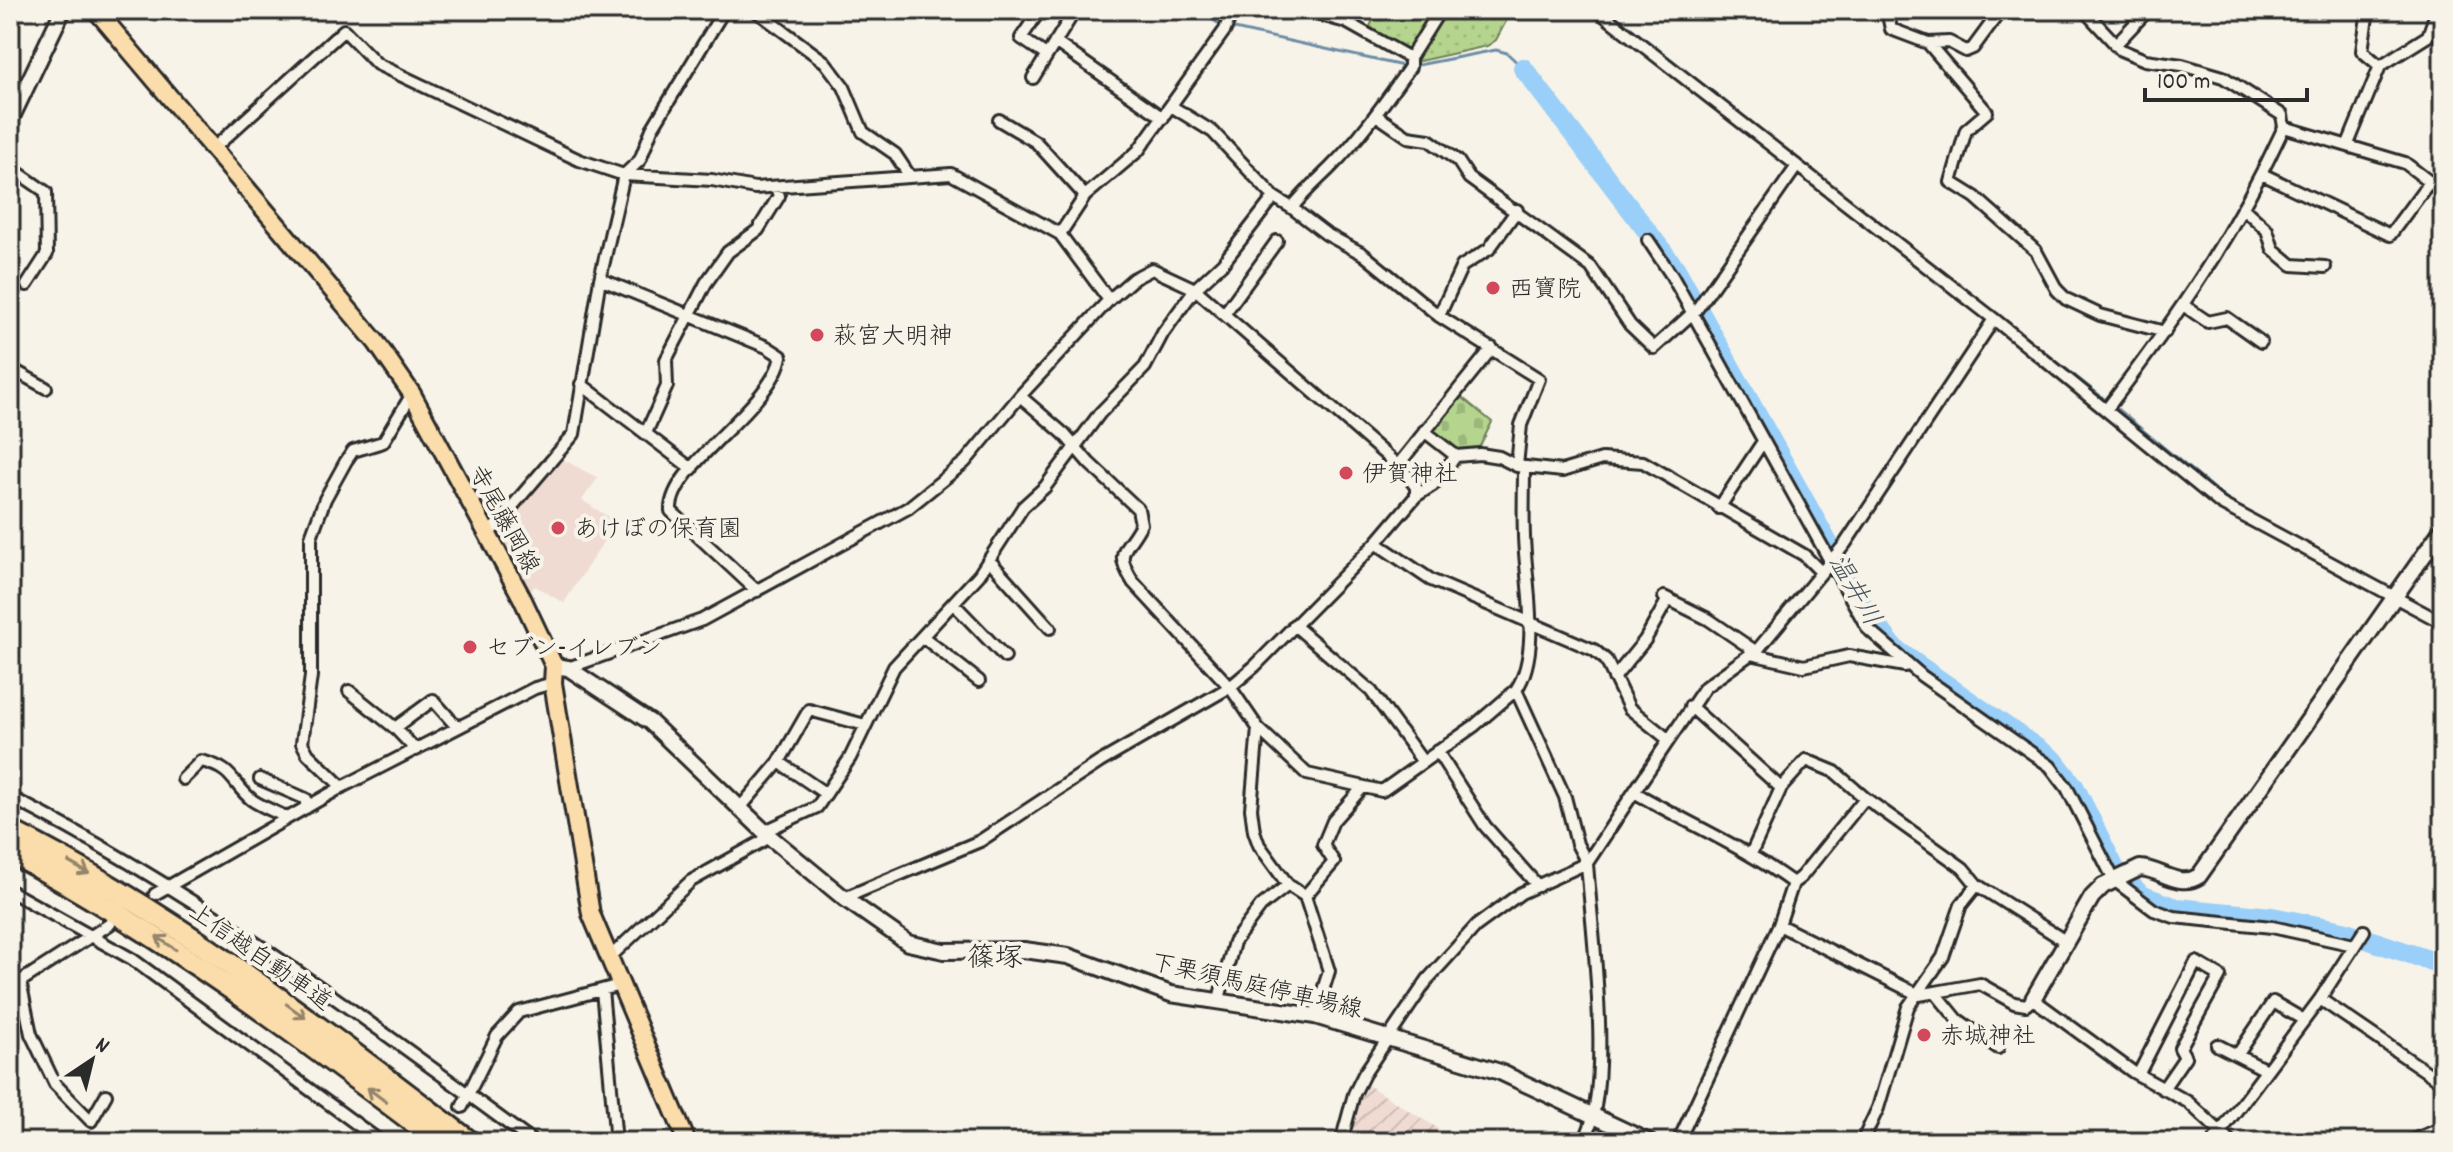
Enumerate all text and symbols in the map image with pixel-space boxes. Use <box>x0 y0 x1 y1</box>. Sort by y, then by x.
scale bar <box>2145 52 2307 102</box>
text: 100 m <box>2157 66 2210 100</box>
place label: 西寶院 <box>1509 274 1581 308</box>
marker: 西寶院 <box>1484 279 1502 297</box>
place label: 萩宮大明神 <box>833 321 953 355</box>
marker: 萩宮大明神 <box>808 326 826 344</box>
place label: 伊賀神社 <box>1362 459 1458 493</box>
street label: 寺尾藤岡線 <box>458 460 546 581</box>
marker: 伊賀神社 <box>1337 464 1355 482</box>
place label: あけぼの保育園 <box>574 514 742 548</box>
marker: あけぼの保育園 <box>549 519 567 537</box>
water label: 温井川 <box>1817 548 1888 634</box>
place label: セブン-イレブン <box>486 633 662 667</box>
marker: セブン-イレブン <box>461 638 479 656</box>
one-way arrow <box>67 860 90 876</box>
street label: 上信越自動車道 <box>181 896 338 1021</box>
one-way arrow <box>156 935 178 951</box>
district label: 篠塚 <box>967 941 1023 981</box>
street label: 下栗須馬庭停車場線 <box>1147 947 1365 1029</box>
one-way arrow <box>284 1003 306 1019</box>
north arrow <box>52 1020 132 1100</box>
place label: 赤城神社 <box>1940 1021 2036 1055</box>
marker: 赤城神社 <box>1915 1026 1933 1044</box>
text: N <box>88 1031 115 1062</box>
one-way arrow <box>367 1086 389 1103</box>

